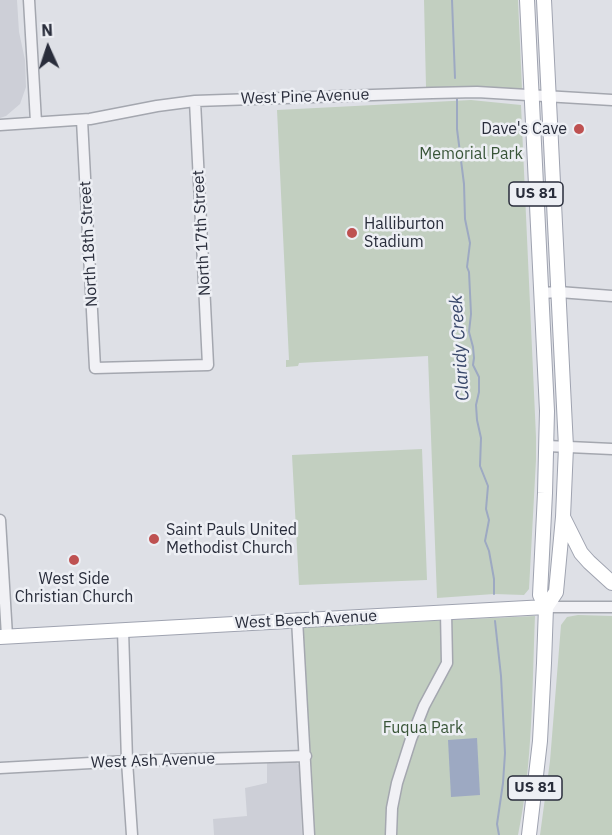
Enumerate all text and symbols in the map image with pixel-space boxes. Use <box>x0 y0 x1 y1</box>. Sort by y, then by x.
north arrow <box>18 18 78 78</box>
text: N <box>41 20 53 40</box>
street label: West Pine Avenue <box>240 85 370 109</box>
place label: Dave's Cave <box>481 119 567 139</box>
marker: Dave's Cave <box>572 122 586 136</box>
park label: Memorial Park <box>419 144 523 164</box>
street label: North 17th Street <box>189 169 215 297</box>
street label: North 18th Street <box>76 180 102 308</box>
road number: US 81 <box>509 182 563 206</box>
place label: Halliburton Stadium <box>364 214 444 252</box>
marker: Halliburton Stadium <box>345 226 359 240</box>
water label: Claridy Creek <box>446 294 474 402</box>
place label: Saint Pauls United Methodist Church <box>166 520 297 558</box>
marker: Saint Pauls United Methodist Church <box>147 532 161 546</box>
marker: West Side Christian Church <box>67 553 81 567</box>
place label: West Side Christian Church <box>15 569 133 607</box>
street label: West Beech Avenue <box>234 607 378 633</box>
park label: Fuqua Park <box>383 718 463 738</box>
street label: West Ash Avenue <box>91 749 215 773</box>
road number: US 81 <box>508 776 562 800</box>

